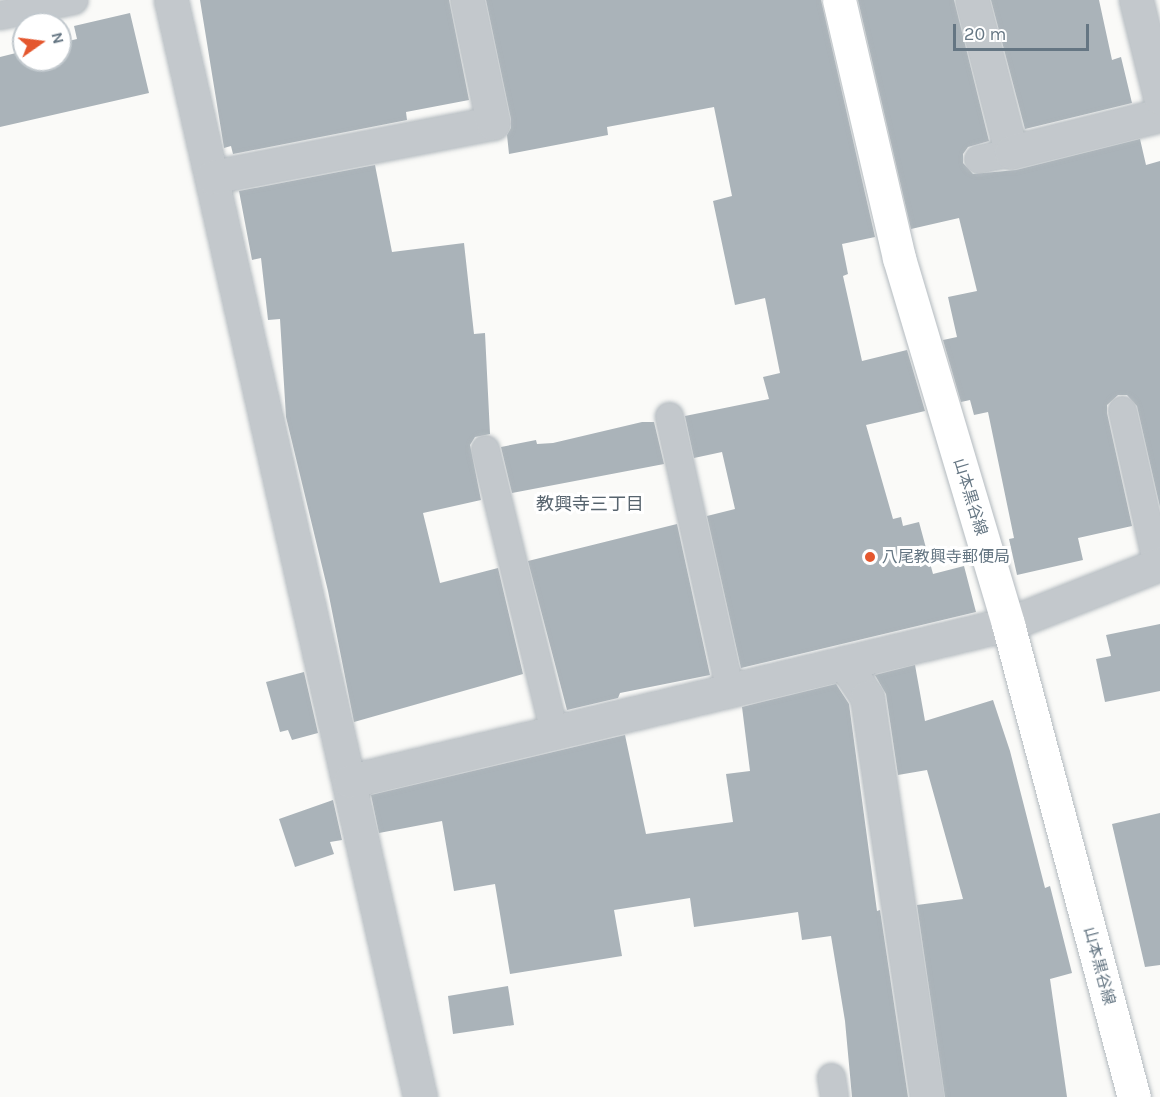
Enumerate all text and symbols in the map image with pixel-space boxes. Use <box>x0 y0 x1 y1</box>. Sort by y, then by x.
north arrow <box>12 12 72 72</box>
scale bar <box>956 12 1092 50</box>
text: 20 m <box>964 23 1006 45</box>
text: N <box>47 30 69 46</box>
street label: 山本黒谷線 <box>949 456 991 538</box>
district label: 教興寺三丁目 <box>536 493 644 515</box>
place label: 八尾教興寺郵便局 <box>882 547 1010 567</box>
marker: 八尾教興寺郵便局 <box>863 550 877 564</box>
street label: 山本黒谷線 <box>1079 925 1119 1007</box>

